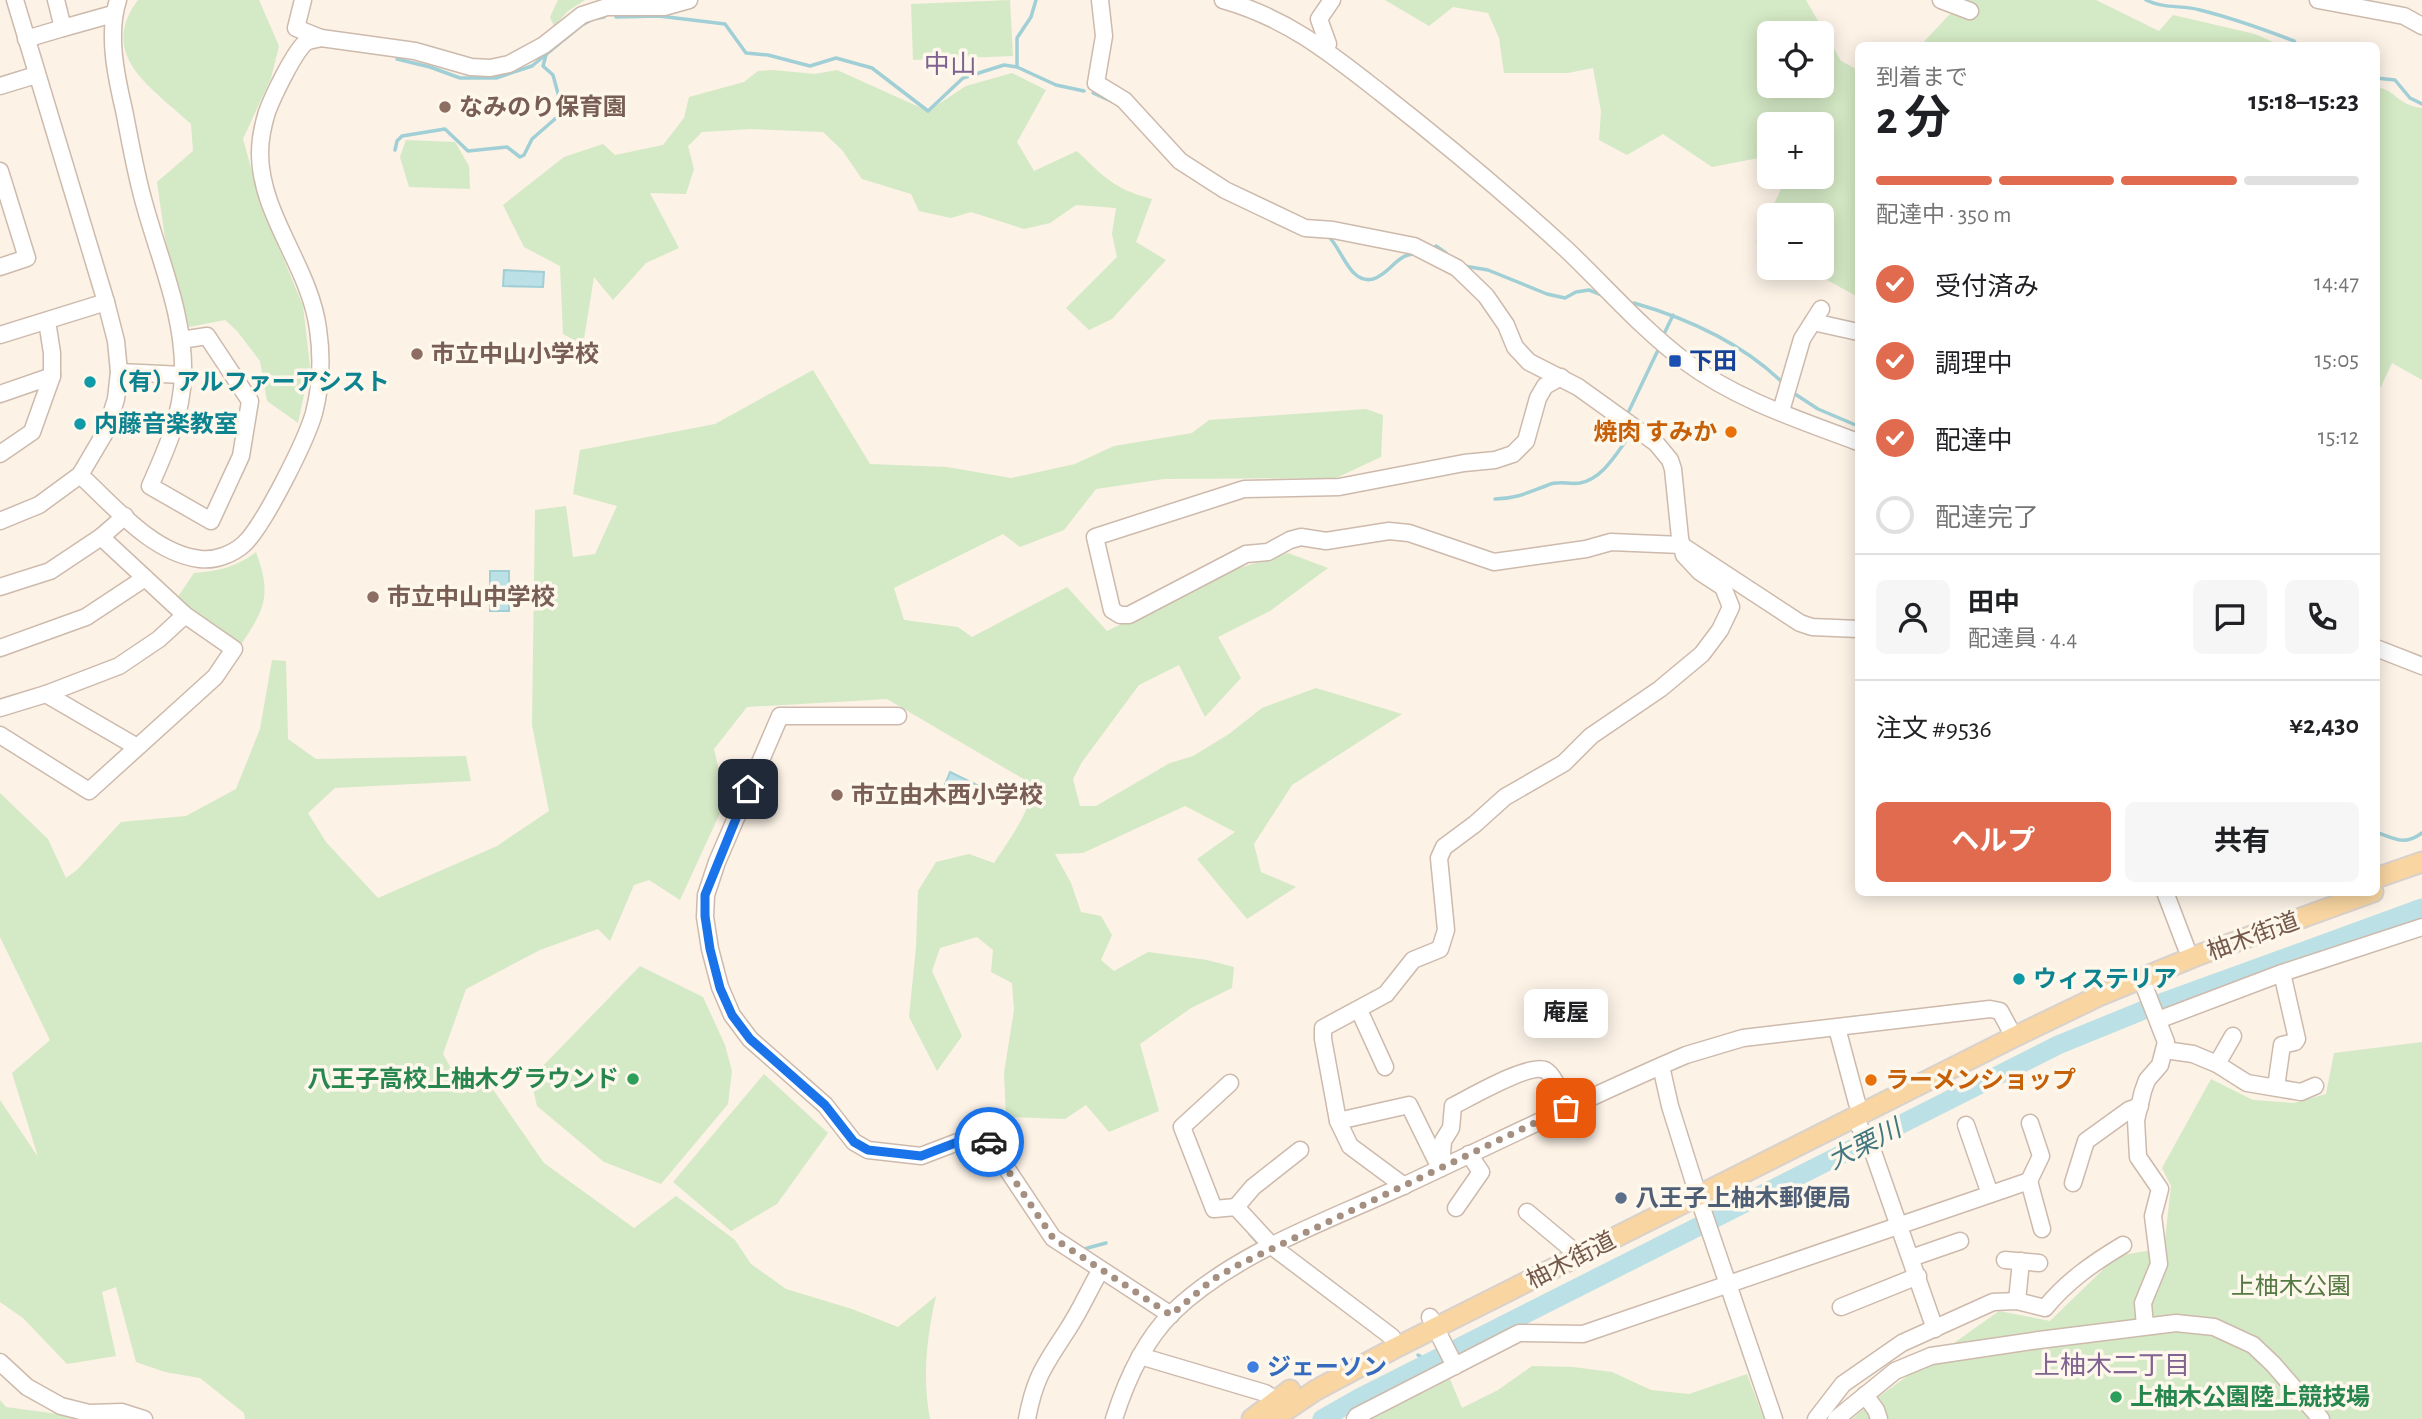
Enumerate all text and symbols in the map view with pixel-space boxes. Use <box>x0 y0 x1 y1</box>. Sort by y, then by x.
map controls <box>1757 21 1834 280</box>
button: locate <box>1757 21 1834 98</box>
district label: 中山 <box>924 51 976 78</box>
text: 到着まで <box>1876 67 1968 90</box>
text: 15:18–15:23 <box>2248 88 2359 114</box>
place label: なみのり保育園 <box>459 94 627 120</box>
text: 2 分 <box>1876 96 1951 142</box>
marker: なみのり保育園 <box>437 99 453 115</box>
button: + <box>1757 112 1834 189</box>
button: − <box>1757 203 1834 280</box>
text: 配達中 · 350 m <box>1876 204 2011 227</box>
icon: check <box>1876 265 1914 303</box>
text: 14:47 <box>2314 272 2359 295</box>
text: 受付済み <box>1935 274 2039 300</box>
place label: 市立中山小学校 <box>431 341 599 367</box>
icon: check <box>1876 342 1914 380</box>
marker: 市立中山小学校 <box>409 346 425 362</box>
text: 15:05 <box>2314 349 2359 372</box>
place label: 下田 <box>1689 350 1737 374</box>
text: 調理中 <box>1935 351 2013 377</box>
marker: 下田 <box>1667 353 1683 369</box>
place label: （有）アルファーアシスト <box>104 369 390 395</box>
marker: （有）アルファーアシスト <box>82 374 98 390</box>
place label: 内藤音楽教室 <box>94 411 238 437</box>
marker: 内藤音楽教室 <box>72 416 88 432</box>
place label: 焼肉 すみか <box>1593 419 1717 445</box>
icon: check <box>1876 419 1914 457</box>
marker: 焼肉 すみか <box>1723 424 1739 440</box>
text: 15:12 <box>2318 426 2359 449</box>
text: 配達中 <box>1935 428 2013 454</box>
text: 配達完了 <box>1935 505 2039 531</box>
button: person <box>1876 580 1950 654</box>
button: chat <box>2193 580 2267 654</box>
button: phone <box>2285 580 2359 654</box>
place label: 市立中山中学校 <box>387 584 555 610</box>
marker: 市立中山中学校 <box>365 589 381 605</box>
text: 田中 <box>1968 590 2020 616</box>
text: 配達員 · 4.4 <box>1968 628 2077 651</box>
text: ¥2,430 <box>2289 712 2359 738</box>
text: 注文 #9536 <box>1876 716 1992 742</box>
pin <box>718 759 778 819</box>
icon: home <box>729 770 767 808</box>
place label: 市立由木西小学校 <box>851 782 1043 808</box>
marker: 市立由木西小学校 <box>829 787 845 803</box>
button: ヘルプ <box>1876 802 2111 882</box>
button: 共有 <box>2125 802 2359 882</box>
street label: 柚木街道 <box>2203 907 2303 965</box>
place label: ウィステリア <box>2033 967 2177 992</box>
marker: ウィステリア <box>2011 971 2027 987</box>
callout: 庵屋 <box>1524 989 1608 1038</box>
text: 庵屋 <box>1543 1002 1589 1025</box>
place label: 八王子高校上柚木グラウンド <box>307 1066 619 1092</box>
place label: ラーメンショップ <box>1885 1067 2076 1093</box>
marker: 八王子高校上柚木グラウンド <box>625 1071 641 1087</box>
marker: ラーメンショップ <box>1863 1072 1879 1088</box>
pin <box>1536 1078 1596 1138</box>
icon: bag <box>1547 1089 1585 1127</box>
courier <box>954 1107 1024 1177</box>
water label: 大栗川 <box>1823 1113 1908 1174</box>
icon: car <box>970 1123 1008 1161</box>
place label: 八王子上柚木郵便局 <box>1635 1185 1851 1211</box>
marker: 八王子上柚木郵便局 <box>1613 1190 1629 1206</box>
street label: 柚木街道 <box>1522 1227 1620 1293</box>
park label: 上柚木公園 <box>2231 1273 2351 1299</box>
district label: 上柚木二丁目 <box>2034 1352 2190 1379</box>
place label: ジェーソン <box>1267 1355 1387 1380</box>
marker: ジェーソン <box>1245 1359 1261 1375</box>
place label: 上柚木公園陸上競技場 <box>2130 1384 2370 1410</box>
marker: 上柚木公園陸上競技場 <box>2108 1389 2124 1405</box>

